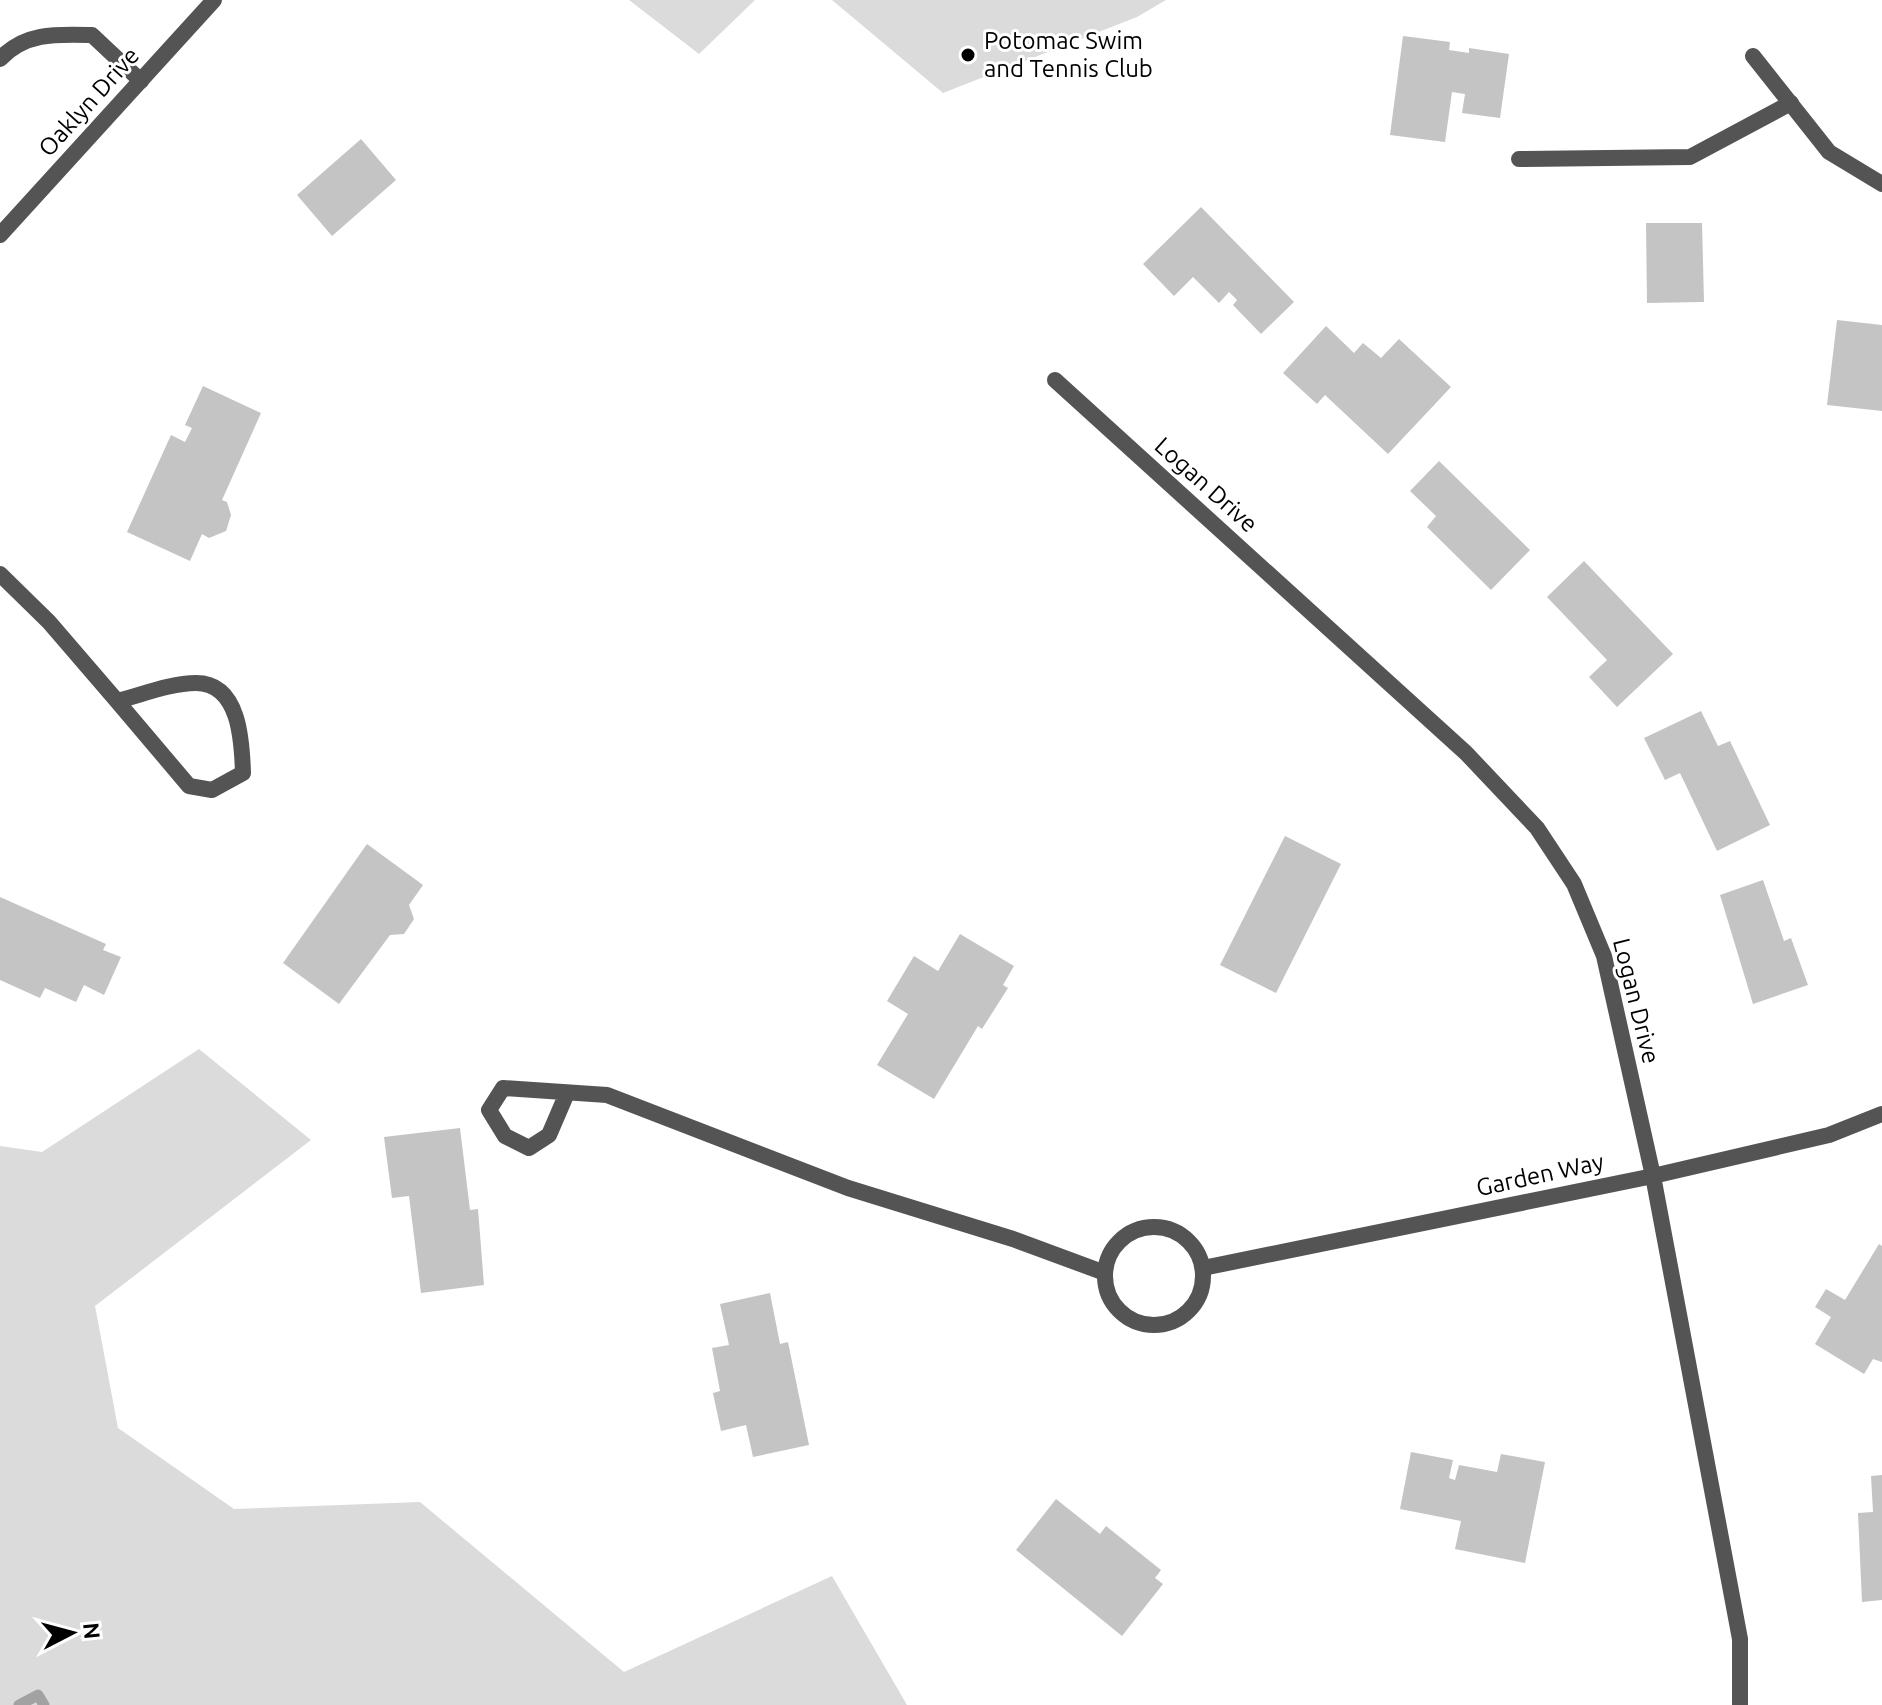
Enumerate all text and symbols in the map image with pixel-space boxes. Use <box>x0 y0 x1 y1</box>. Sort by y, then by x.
place label: Potomac Swim and Tennis Club <box>984 27 1153 82</box>
street label: Oaklyn Drive <box>33 42 144 162</box>
marker: Potomac Swim and Tennis Club <box>959 46 977 64</box>
street label: Logan Drive <box>1150 432 1263 538</box>
street label: Logan Drive <box>1608 935 1665 1066</box>
street label: Garden Way <box>1474 1148 1606 1201</box>
north arrow <box>32 1593 112 1673</box>
text: N <box>79 1621 106 1640</box>

